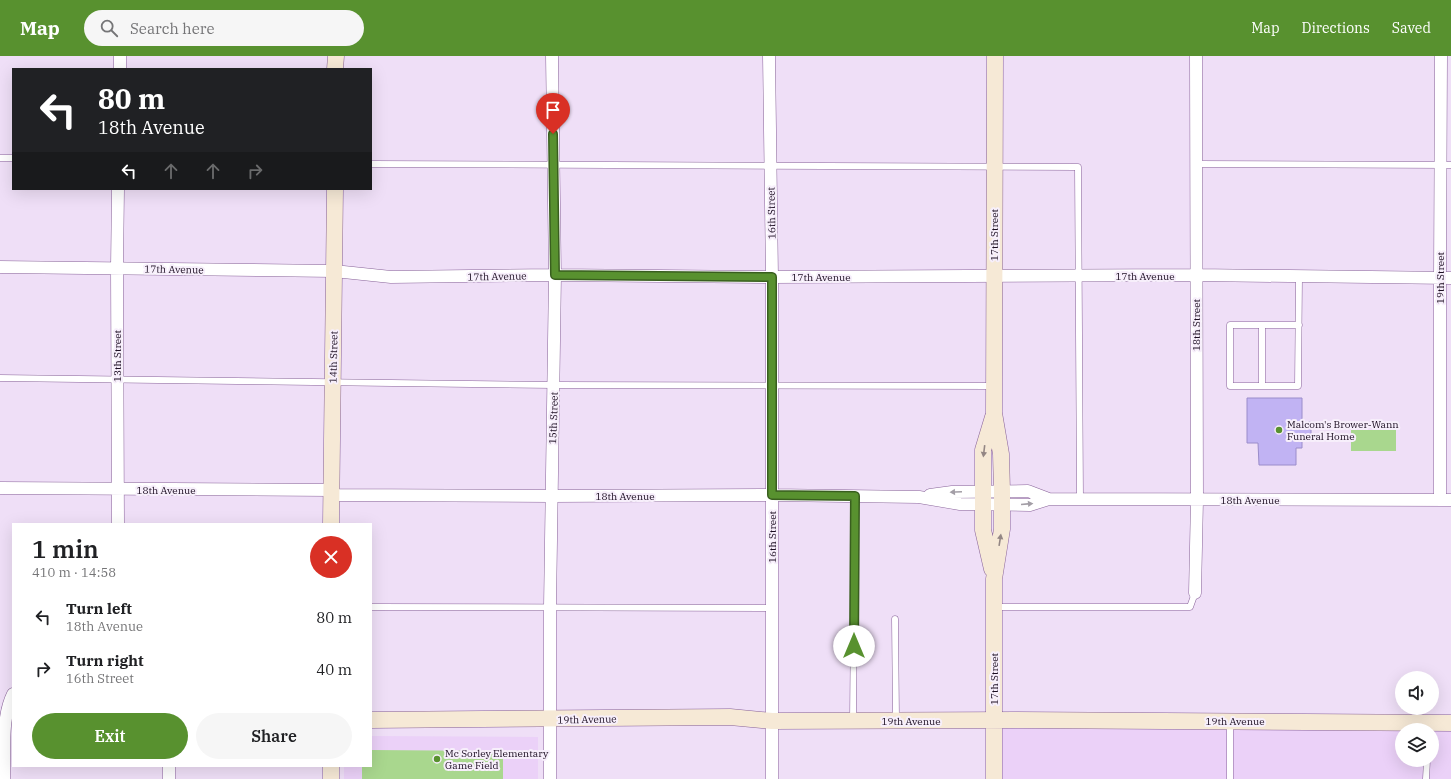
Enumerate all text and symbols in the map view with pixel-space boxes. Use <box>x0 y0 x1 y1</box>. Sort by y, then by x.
search box <box>84 10 364 46</box>
text: Map <box>20 16 60 40</box>
icon: search <box>98 17 120 39</box>
text: Search here <box>130 19 214 38</box>
text: Map <box>1251 19 1280 37</box>
text: Directions <box>1302 19 1370 37</box>
text: Saved <box>1392 19 1431 37</box>
text: 80 m <box>98 80 165 117</box>
icon: left <box>32 84 84 136</box>
pin <box>536 93 570 134</box>
icon: arrive <box>542 99 564 121</box>
text: 18th Avenue <box>98 116 205 139</box>
icon: left <box>118 160 140 182</box>
icon: ahead <box>160 160 182 182</box>
icon: ahead <box>202 160 224 182</box>
icon: right <box>244 160 266 182</box>
street label: 16th Street <box>765 186 778 239</box>
street label: 17th Street <box>988 208 1001 261</box>
street label: 19th Street <box>1434 251 1447 304</box>
street label: 17th Avenue <box>144 262 204 277</box>
street label: 17th Avenue <box>467 269 527 284</box>
street label: 17th Avenue <box>1115 270 1175 283</box>
street label: 17th Avenue <box>791 271 851 284</box>
street label: 18th Street <box>1190 298 1203 351</box>
street label: 13th Street <box>111 329 124 382</box>
street label: 14th Street <box>327 330 340 383</box>
street label: 15th Street <box>546 391 561 444</box>
place label: Malcom's Brower-Wann Funeral Home <box>1287 418 1399 443</box>
marker: Malcom's Brower-Wann Funeral Home <box>1274 425 1284 435</box>
one-way arrow <box>981 445 987 457</box>
street label: 18th Avenue <box>136 484 196 497</box>
one-way arrow <box>950 489 962 496</box>
street label: 18th Avenue <box>595 490 655 503</box>
street label: 18th Avenue <box>1220 494 1280 507</box>
one-way arrow <box>1021 501 1034 507</box>
street label: 16th Street <box>766 510 779 563</box>
text: 1 min <box>32 533 99 565</box>
one-way arrow <box>997 534 1003 546</box>
button: close <box>310 536 352 578</box>
text: 410 m · 14:58 <box>32 564 116 581</box>
text: Turn left <box>66 599 132 618</box>
icon: left <box>32 606 54 628</box>
text: 80 m <box>316 608 352 627</box>
text: 18th Avenue <box>66 618 143 635</box>
position arrow <box>833 625 875 667</box>
text: Turn right <box>66 651 144 670</box>
street label: 17th Street <box>988 652 1001 705</box>
icon: right <box>32 658 54 680</box>
text: 40 m <box>316 660 352 679</box>
text: 16th Street <box>66 670 134 687</box>
map controls <box>1395 671 1439 767</box>
button: sound <box>1395 671 1439 715</box>
street label: 19th Avenue <box>557 712 617 727</box>
button: Exit <box>32 713 188 759</box>
button: Share <box>196 713 352 759</box>
street label: 19th Avenue <box>881 715 941 728</box>
street label: 19th Avenue <box>1205 715 1265 728</box>
button: layers <box>1395 723 1439 767</box>
place label: Mc Sorley Elementary Game Field <box>445 747 549 772</box>
marker: Mc Sorley Elementary Game Field <box>432 754 442 764</box>

